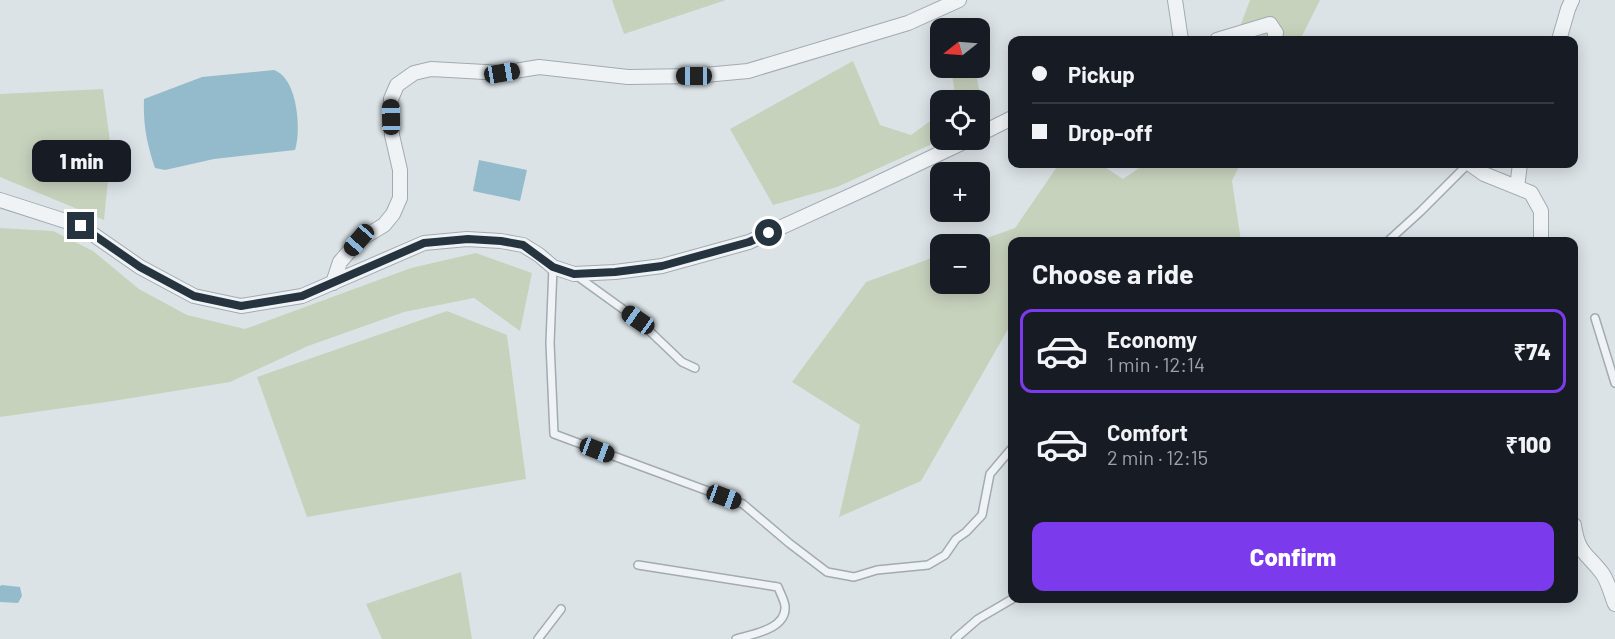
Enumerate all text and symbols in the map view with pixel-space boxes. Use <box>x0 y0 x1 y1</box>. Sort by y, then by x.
north arrow <box>930 18 990 78</box>
map controls <box>930 18 990 294</box>
car <box>483 61 521 85</box>
text: Pickup <box>1068 61 1135 87</box>
car <box>676 67 712 85</box>
button: locate <box>930 90 990 150</box>
car <box>382 99 400 135</box>
text: Drop-off <box>1068 119 1152 145</box>
callout: 1 min <box>32 139 130 181</box>
text: 1 min <box>60 149 103 173</box>
button: + <box>930 162 990 222</box>
route end <box>67 212 94 239</box>
route start <box>755 219 782 246</box>
car <box>340 221 378 259</box>
button: − <box>930 234 990 294</box>
text: Choose a ride <box>1032 257 1194 289</box>
car <box>618 302 658 338</box>
icon: car <box>1035 324 1089 378</box>
text: Economy <box>1107 326 1197 352</box>
text: ₹74 <box>1514 338 1551 364</box>
text: 1 min · 12:14 <box>1107 352 1205 376</box>
icon: car <box>1035 417 1089 471</box>
text: Comfort <box>1107 419 1188 445</box>
text: ₹100 <box>1505 431 1551 457</box>
car <box>577 435 617 465</box>
text: 2 min · 12:15 <box>1107 445 1208 469</box>
car <box>704 482 744 512</box>
button: Confirm <box>1032 522 1554 591</box>

